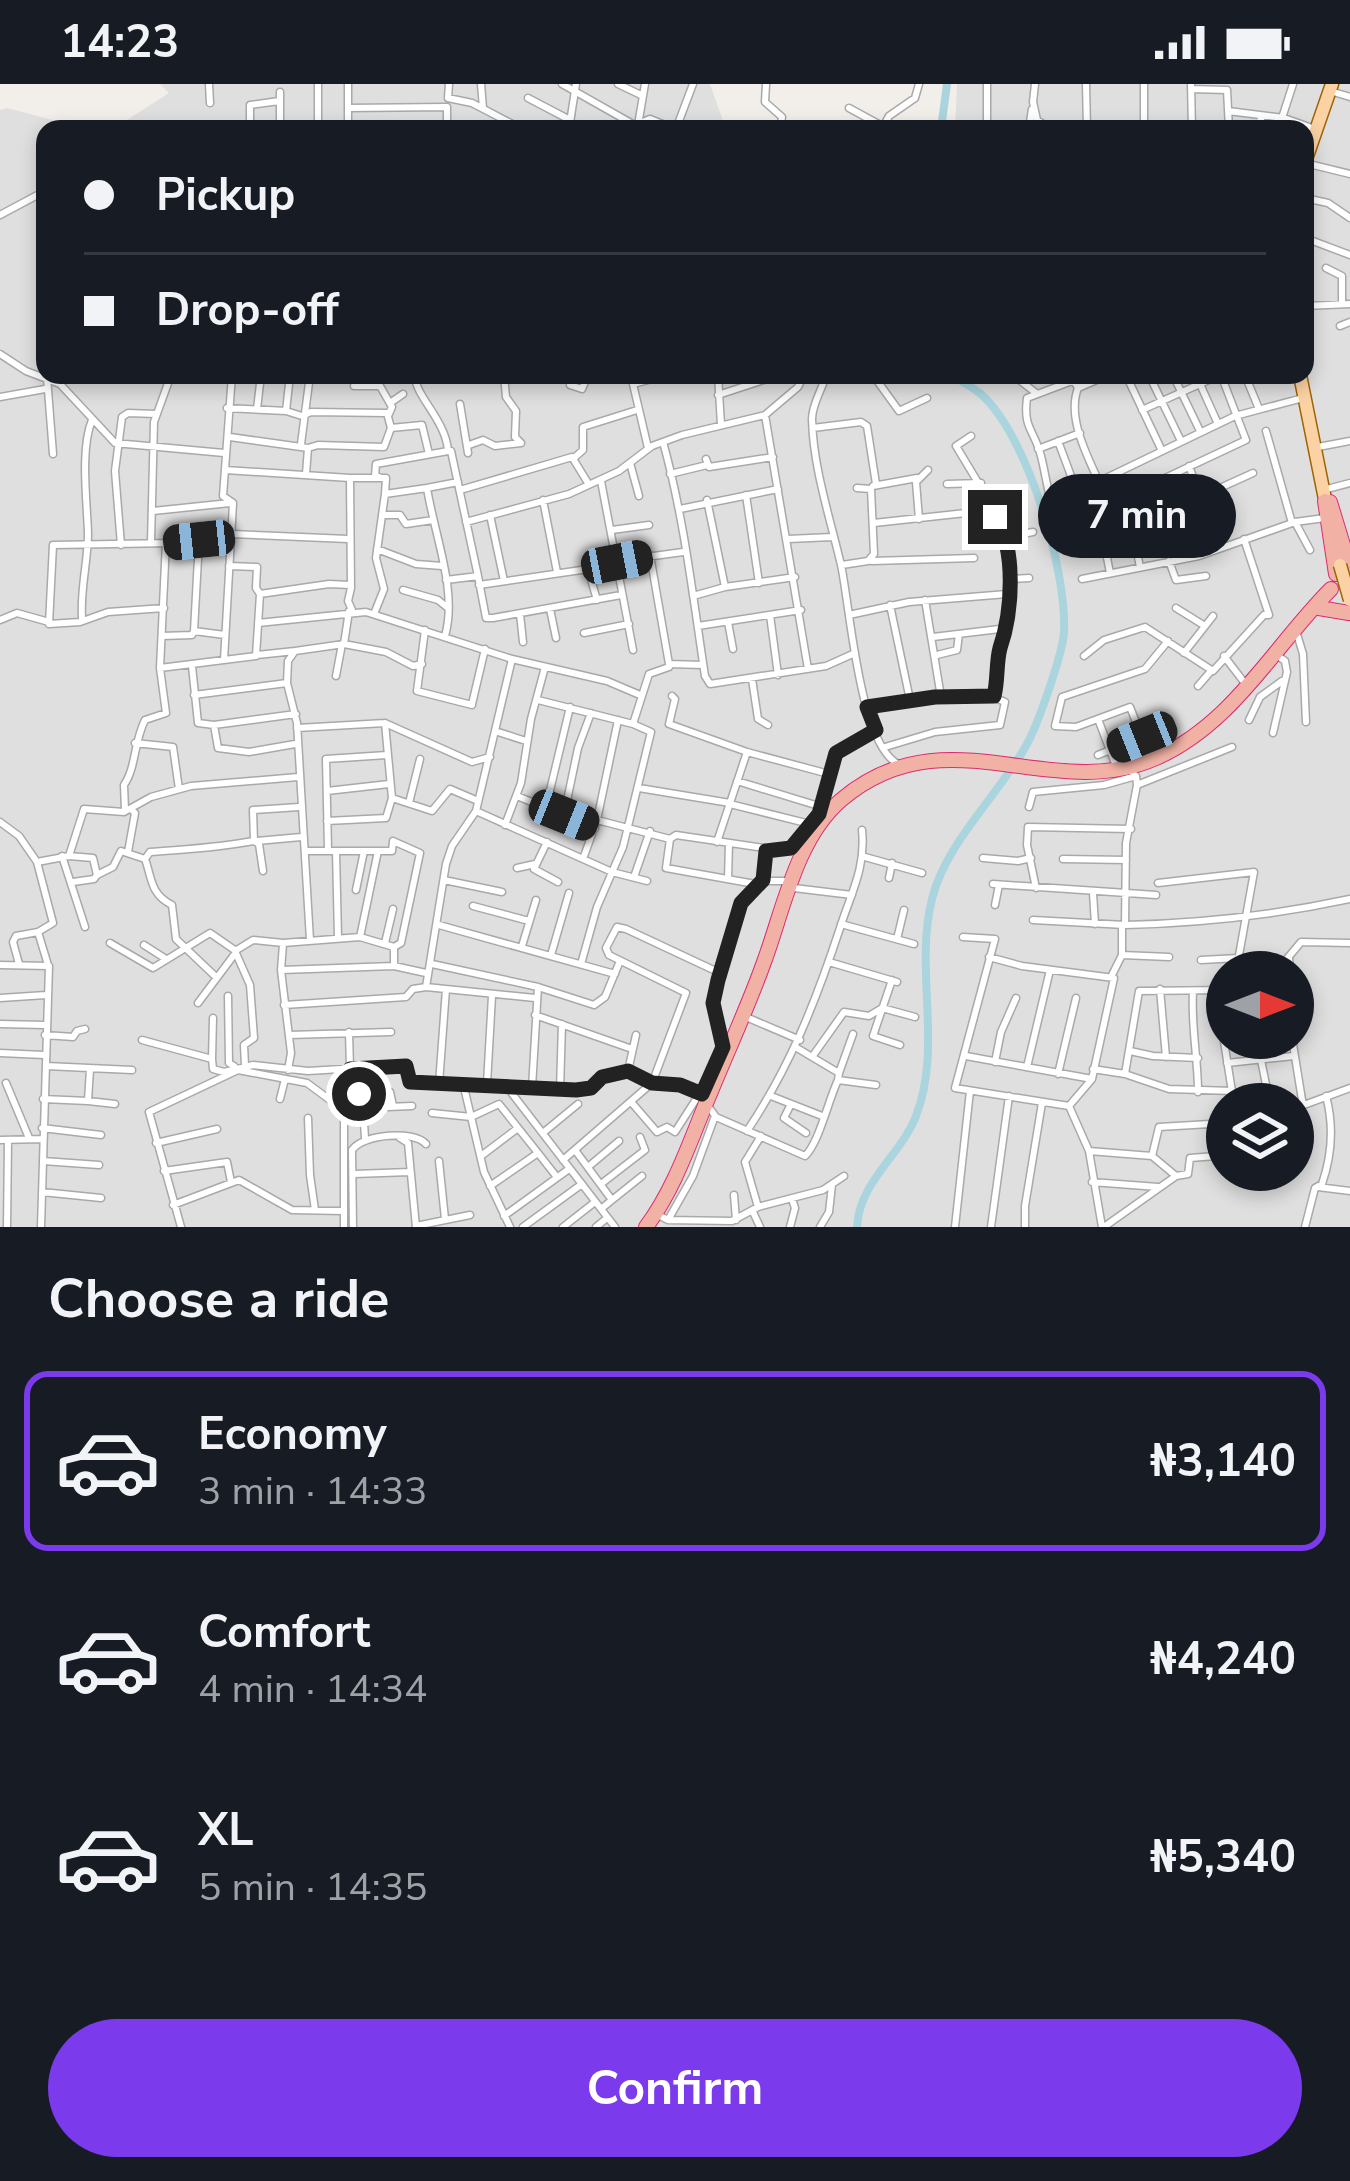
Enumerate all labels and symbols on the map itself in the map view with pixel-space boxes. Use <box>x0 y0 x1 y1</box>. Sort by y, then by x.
callout: 7 min <box>1037 475 1235 559</box>
route end <box>968 490 1022 544</box>
car <box>161 518 237 562</box>
car <box>578 537 656 587</box>
car <box>1102 707 1182 767</box>
car <box>524 785 604 845</box>
north arrow <box>1206 951 1314 1059</box>
route start <box>332 1067 386 1121</box>

